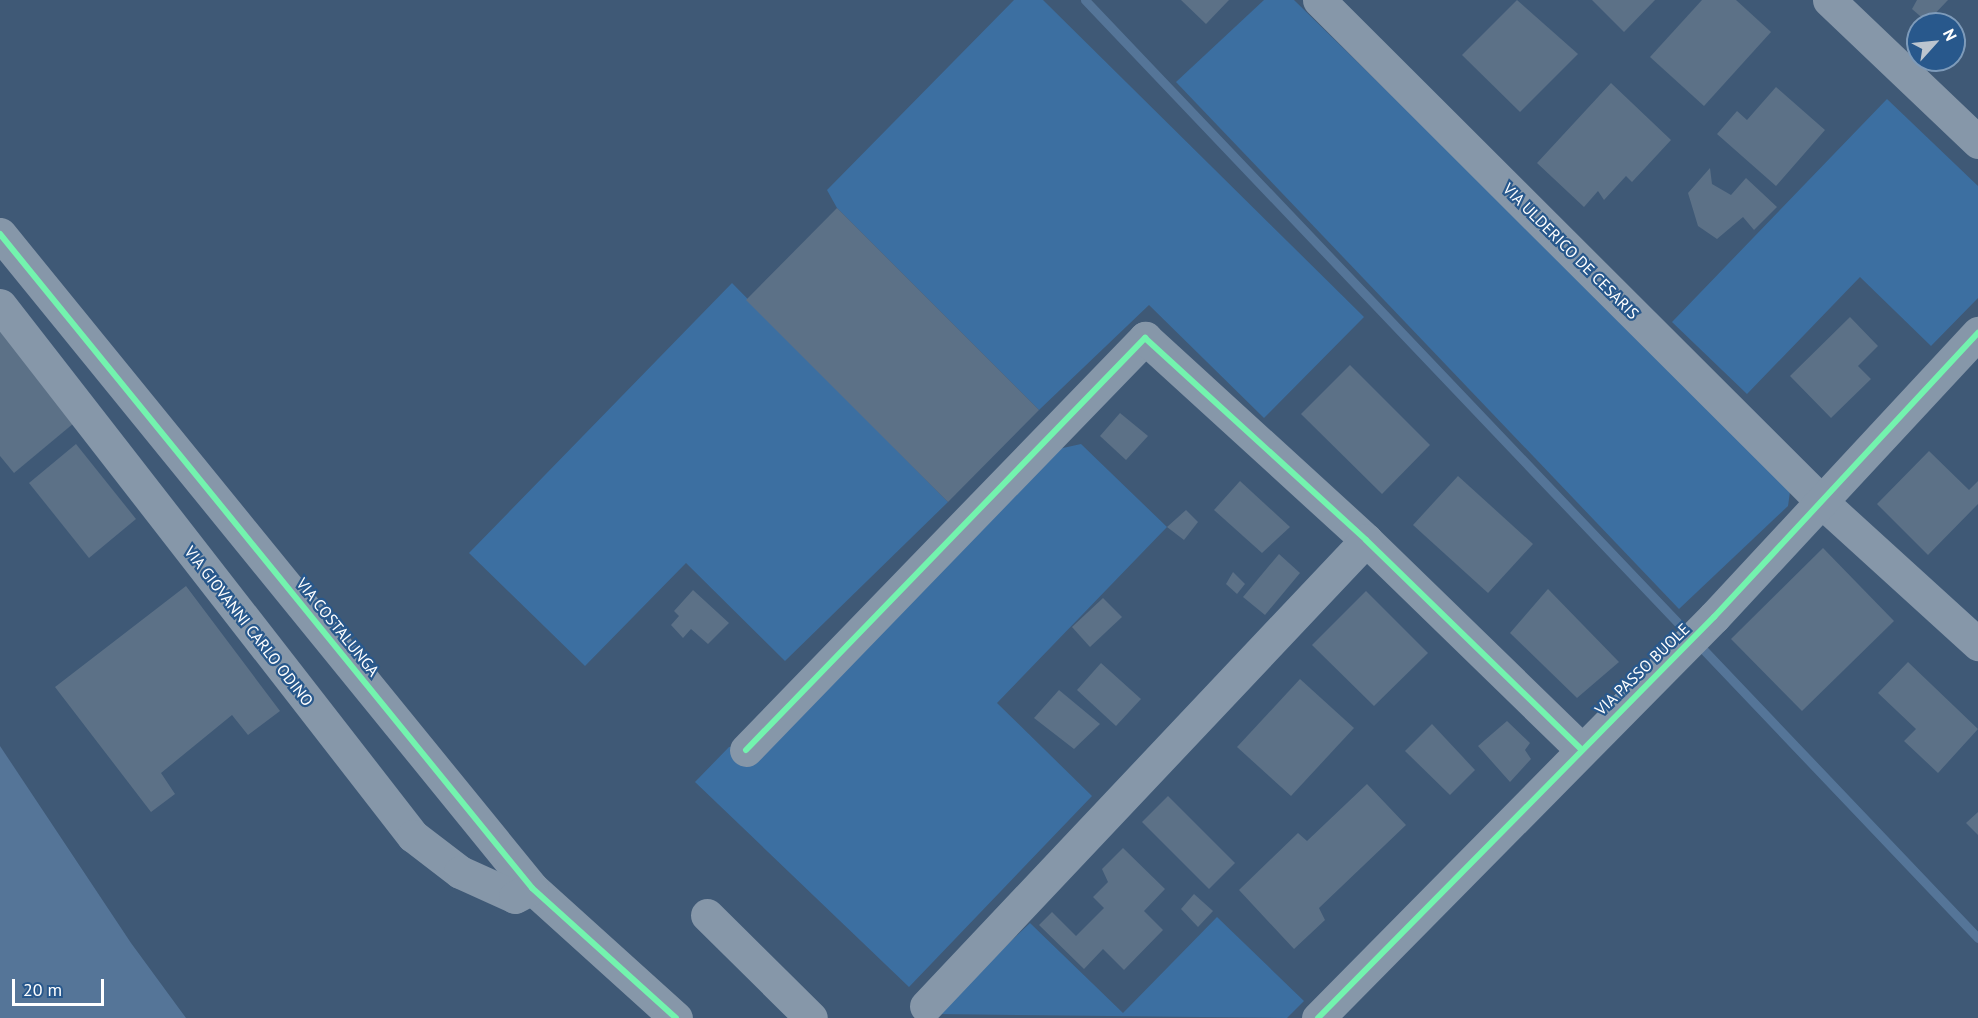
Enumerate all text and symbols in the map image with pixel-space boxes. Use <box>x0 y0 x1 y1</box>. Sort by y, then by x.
north arrow <box>1906 12 1966 72</box>
text: N <box>1939 26 1962 44</box>
street label: VIA ULDERICO DE CESARIS <box>1499 179 1643 323</box>
street label: VIA GIOVANNI CARLO ODINO <box>180 542 318 710</box>
street label: VIA COSTALUNGA <box>292 574 384 680</box>
street label: VIA PASSO BUOLE <box>1591 619 1693 719</box>
scale bar <box>15 967 106 1005</box>
text: 20 m <box>23 978 62 1001</box>

